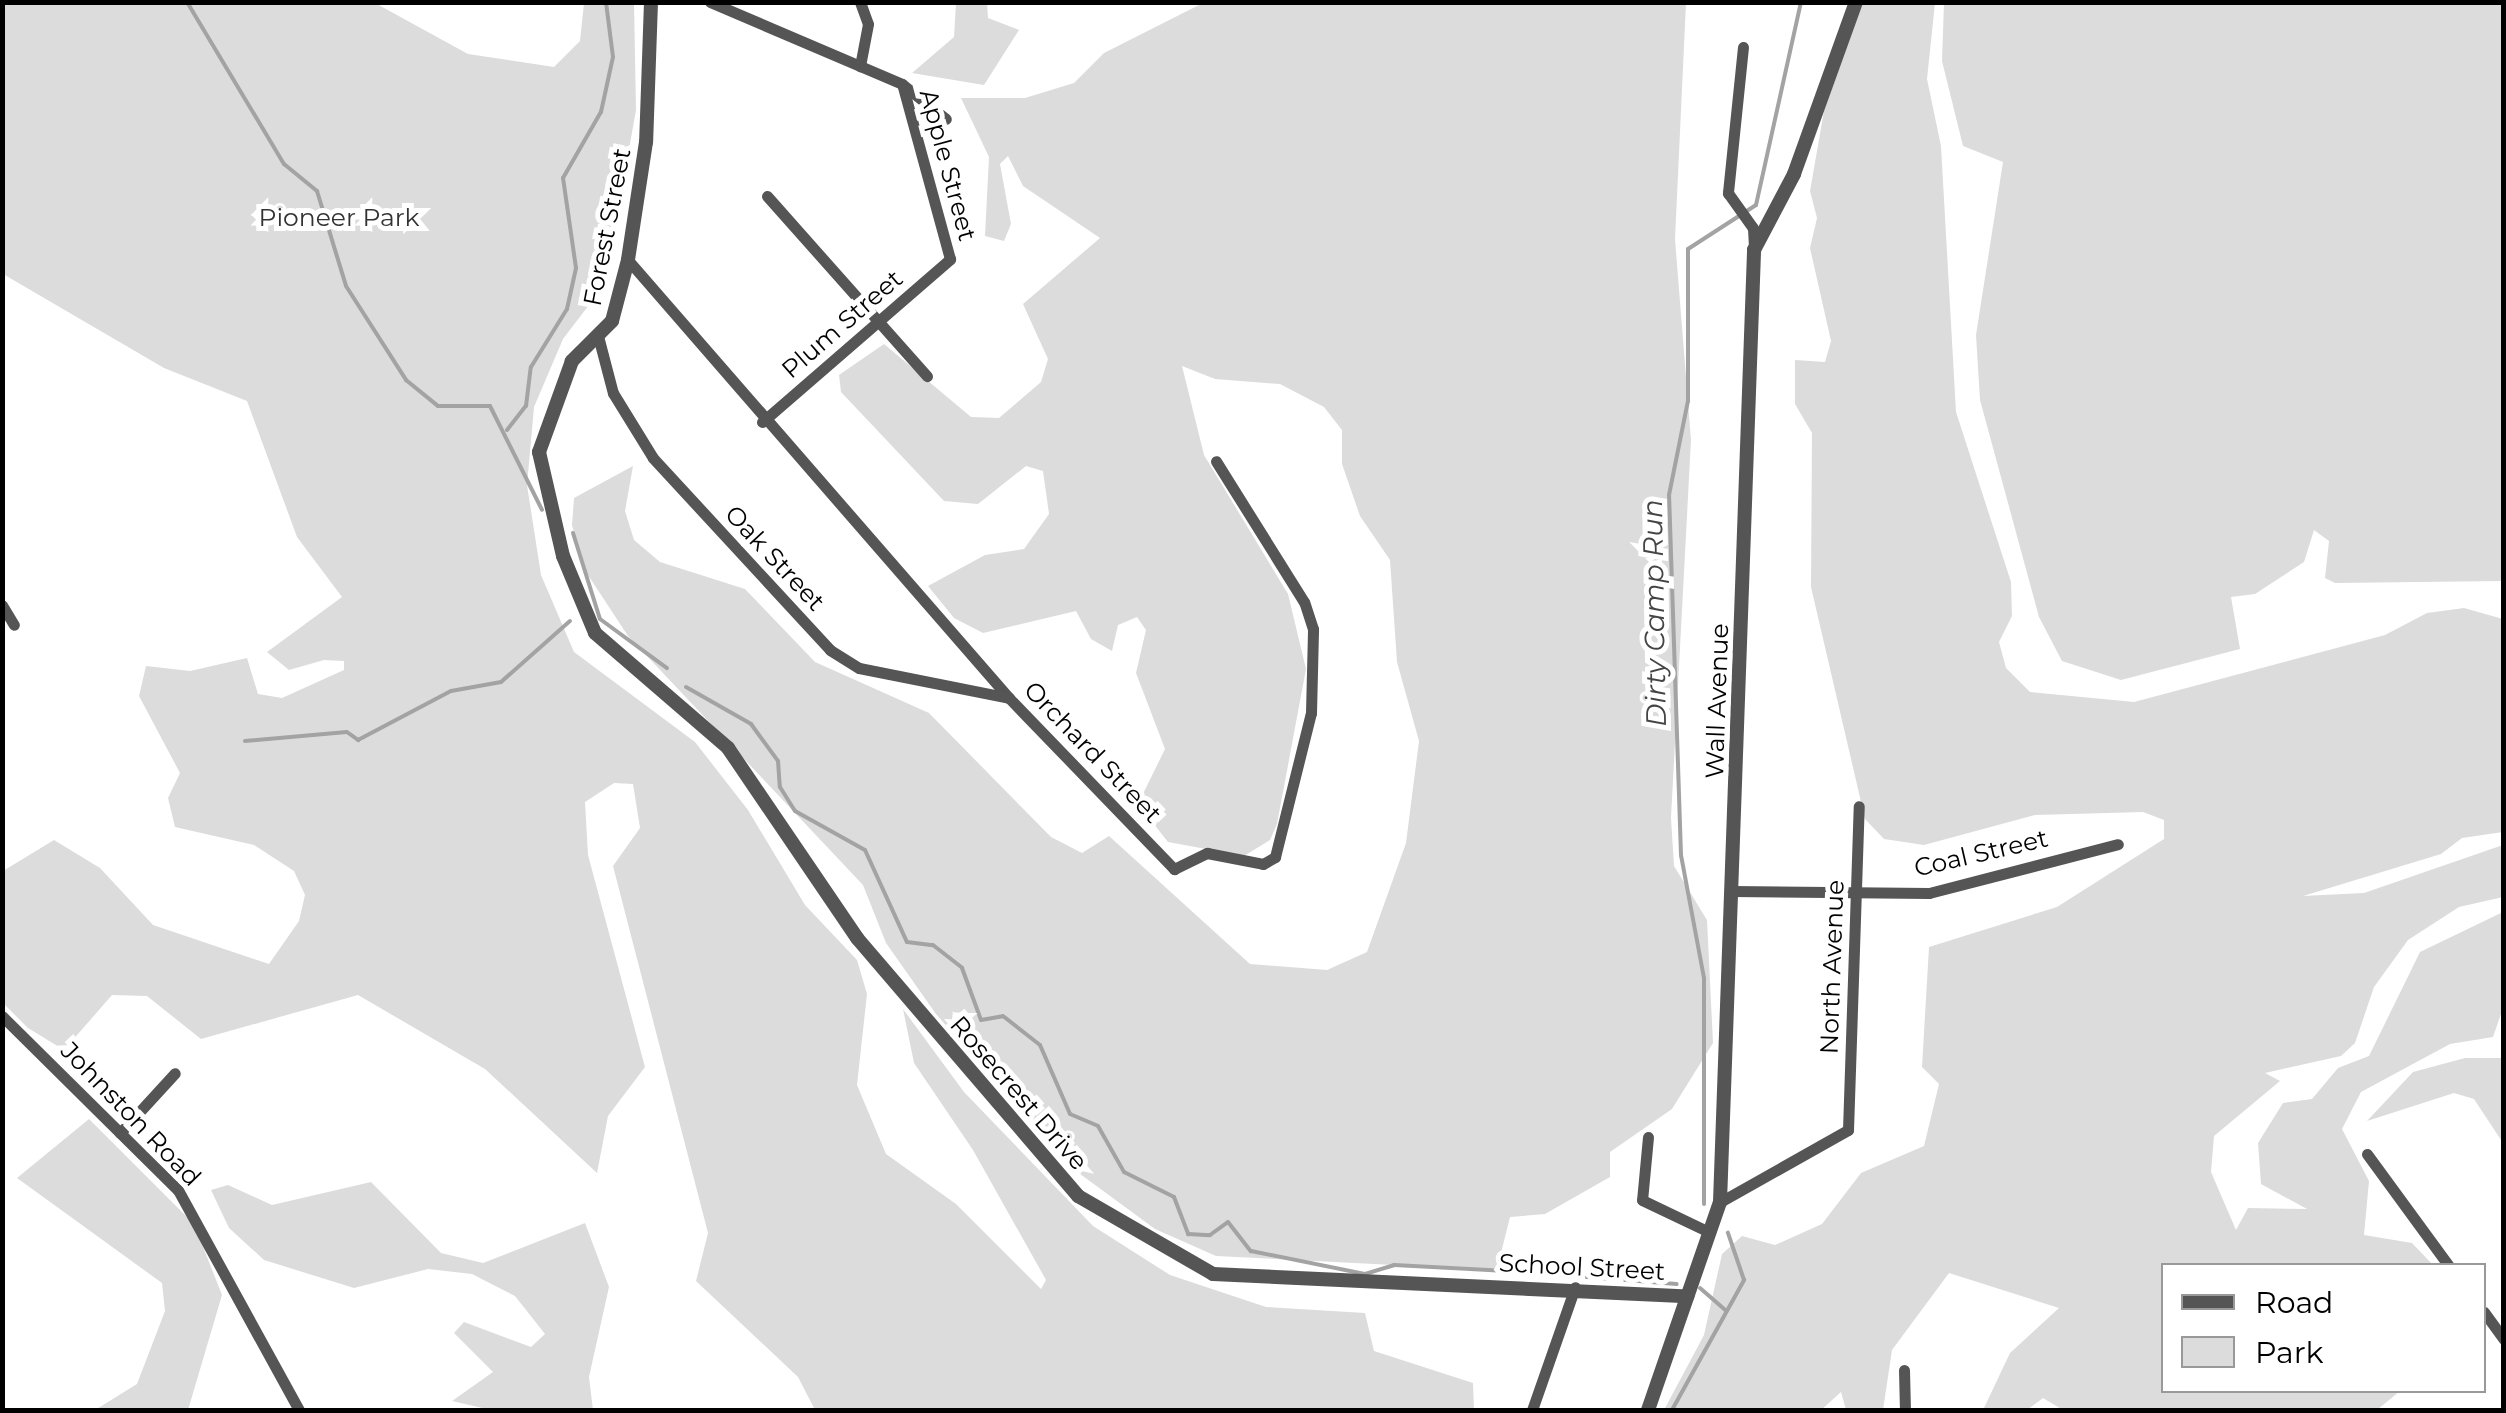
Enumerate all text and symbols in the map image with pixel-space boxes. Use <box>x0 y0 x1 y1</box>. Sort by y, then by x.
street label: Apple Street <box>913 86 983 244</box>
street label: Forest Street <box>577 145 637 309</box>
park label: Pioneer Park <box>258 202 420 232</box>
street label: Plum Street <box>776 263 908 385</box>
street label: Oak Street <box>719 499 831 617</box>
water label: Dirty Camp Run <box>1635 499 1673 727</box>
street label: Wall Avenue <box>1699 623 1735 779</box>
street label: Orchard Street <box>1018 675 1168 829</box>
street label: Coal Street <box>1911 823 2051 883</box>
street label: North Avenue <box>1814 879 1850 1055</box>
street label: Rosecrest Drive <box>944 1010 1094 1176</box>
street label: Johnston Road <box>55 1036 207 1192</box>
street label: School Street <box>1498 1248 1666 1286</box>
legend <box>2161 1263 2486 1393</box>
text: Road <box>2255 1284 2333 1321</box>
text: Park <box>2255 1334 2324 1371</box>

